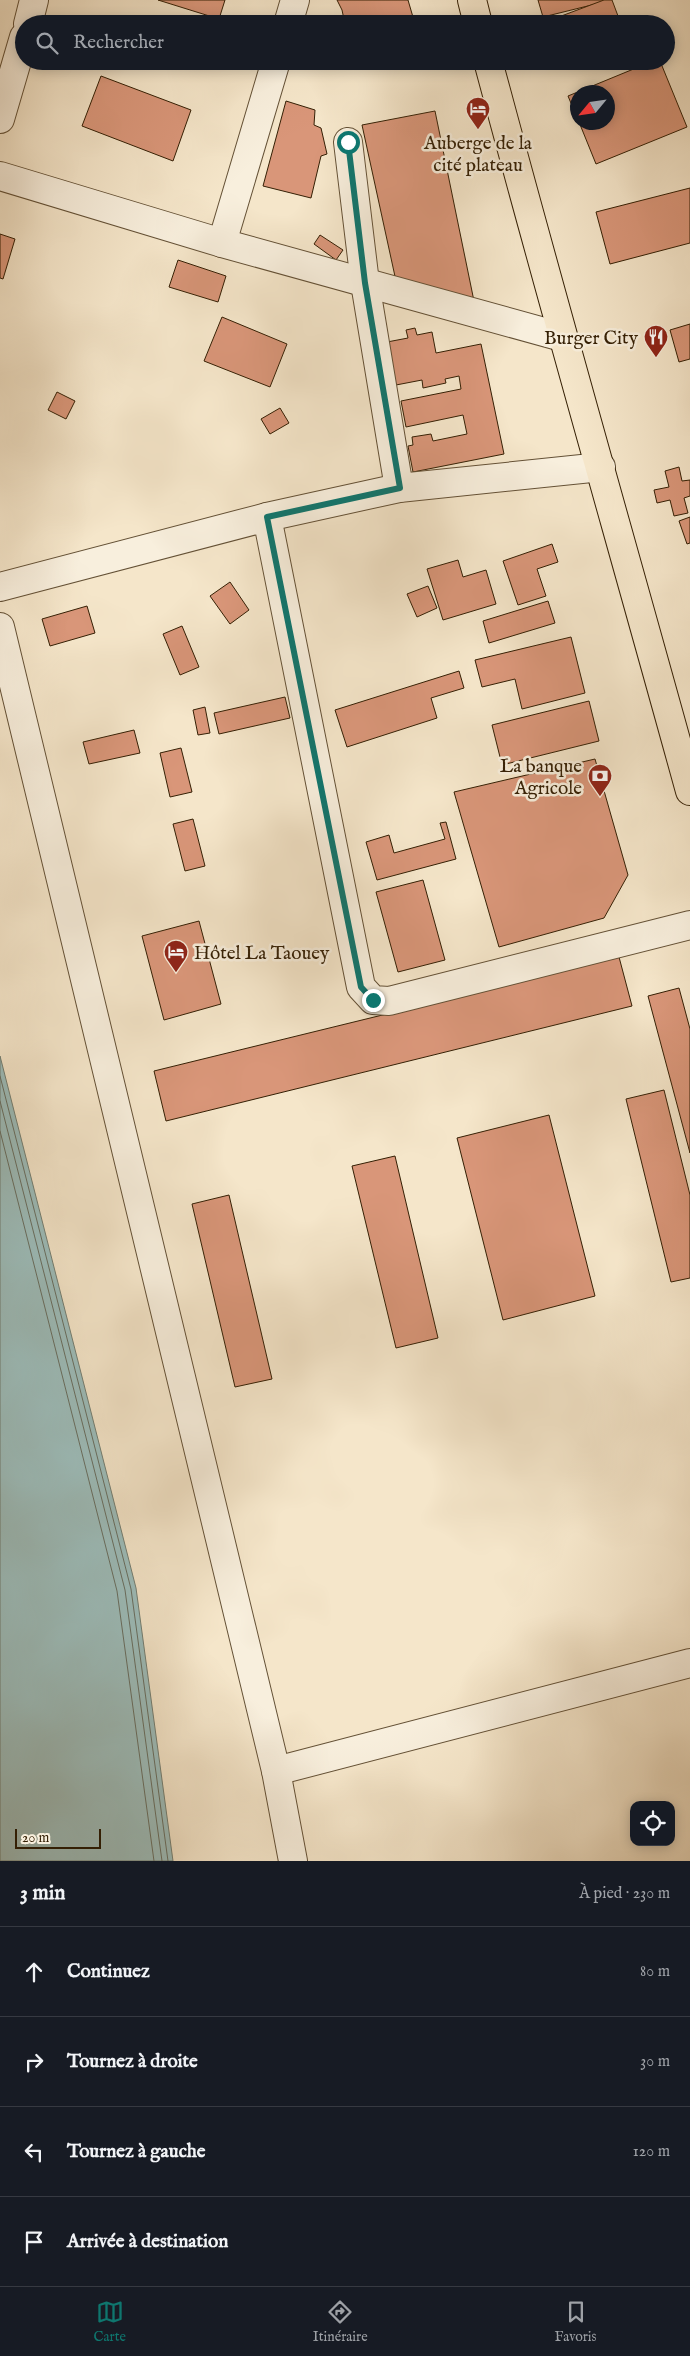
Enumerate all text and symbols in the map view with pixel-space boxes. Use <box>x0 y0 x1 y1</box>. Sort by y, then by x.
search box <box>15 15 675 70</box>
icon: search <box>33 29 61 57</box>
text: Rechercher <box>73 31 164 55</box>
north arrow <box>570 85 615 130</box>
hotel icon: Auberge de la cité plateau <box>465 96 491 130</box>
route start <box>337 131 360 154</box>
place label: Auberge de la cité plateau <box>423 132 533 178</box>
restaurant icon: Burger City <box>643 324 669 358</box>
place label: Burger City <box>544 327 639 351</box>
place label: La banque Agricole <box>500 755 582 801</box>
bank icon: La banque Agricole <box>587 763 613 797</box>
hotel icon: Hôtel La Taouey <box>163 939 189 973</box>
place label: Hôtel La Taouey <box>194 942 330 966</box>
route end <box>362 989 385 1012</box>
map controls <box>630 1801 675 1846</box>
button: locate <box>630 1801 675 1846</box>
scale bar <box>15 1826 101 1849</box>
text: 20 m <box>22 1829 49 1847</box>
text: 3 min <box>20 1880 65 1907</box>
text: À pied · 230 m <box>579 1884 670 1904</box>
icon: ahead <box>20 1958 48 1986</box>
text: Continuez <box>67 1960 150 1984</box>
text: 80 m <box>640 1962 670 1982</box>
icon: right <box>20 2048 48 2076</box>
text: Tournez à droite <box>67 2050 198 2074</box>
text: 30 m <box>640 2052 670 2072</box>
icon: left <box>20 2138 48 2166</box>
text: Tournez à gauche <box>67 2140 206 2164</box>
text: 120 m <box>633 2142 670 2162</box>
icon: arrive <box>20 2228 48 2256</box>
text: Arrivée à destination <box>67 2230 228 2254</box>
tab: Carte <box>93 2298 126 2346</box>
tab: Itinéraire <box>313 2298 368 2346</box>
tab: Favoris <box>555 2298 597 2346</box>

